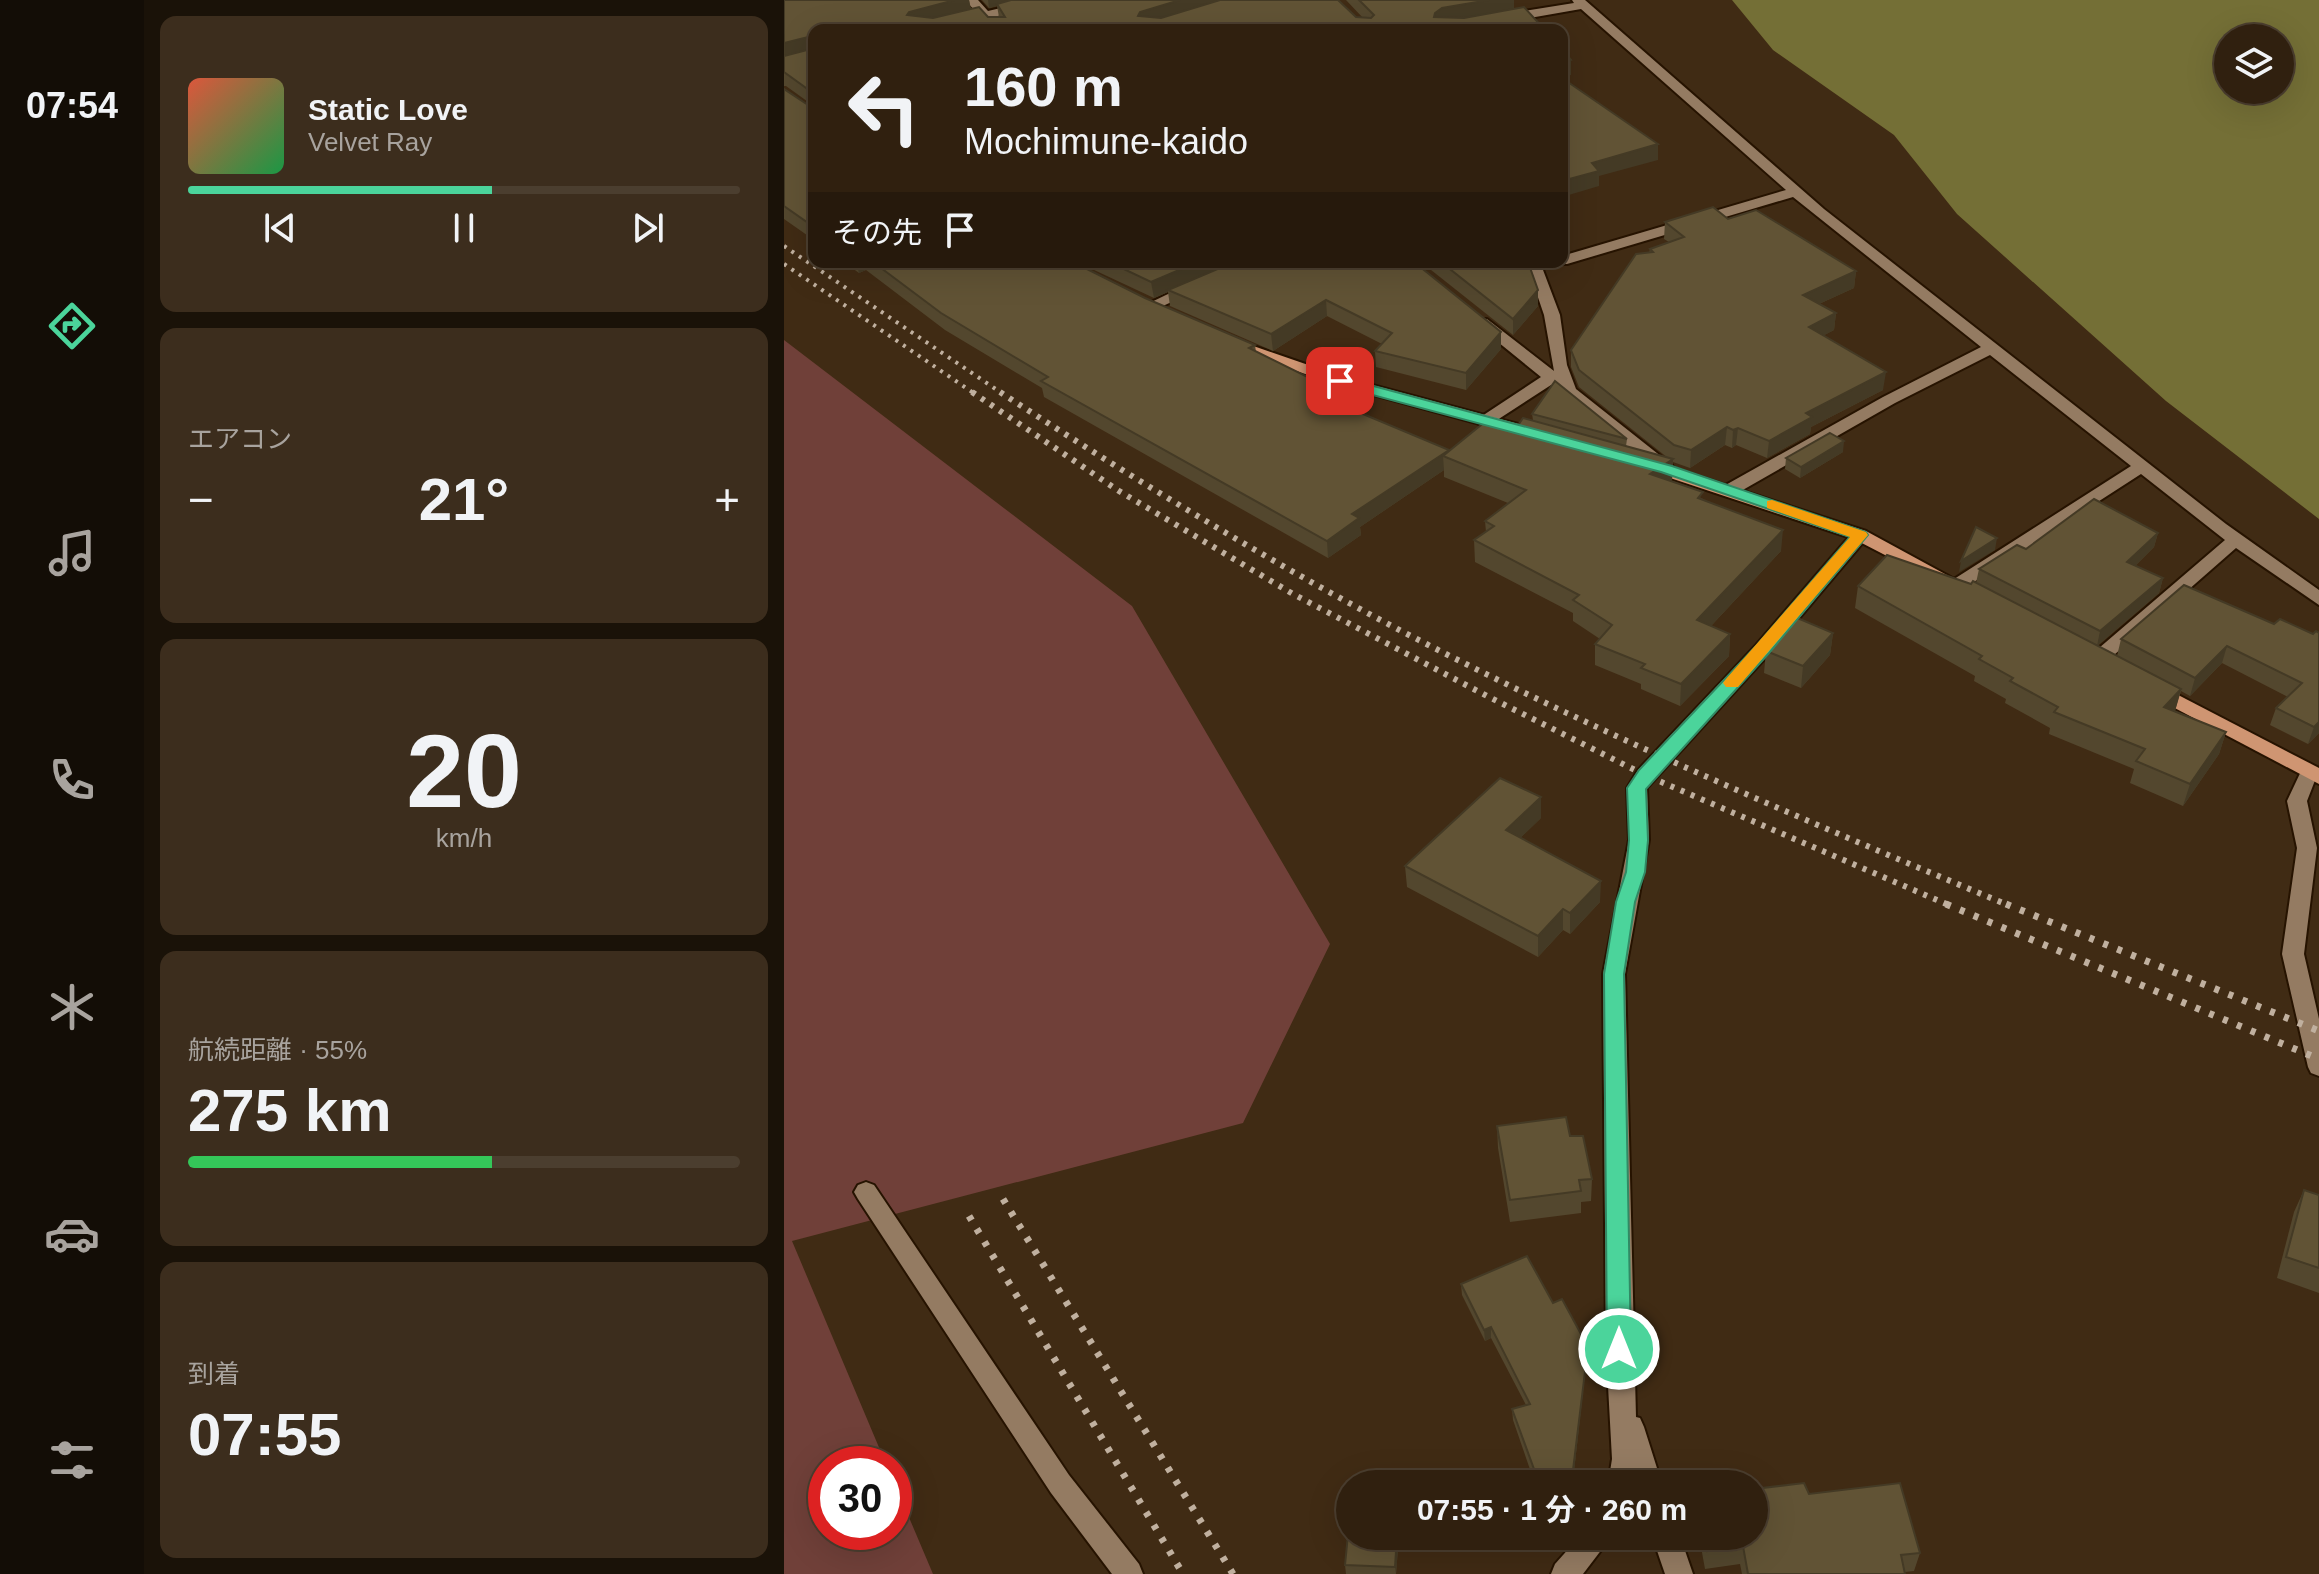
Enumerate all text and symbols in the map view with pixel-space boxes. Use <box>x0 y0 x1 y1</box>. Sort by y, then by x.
map controls <box>2214 24 2294 104</box>
button: layers <box>2214 24 2294 104</box>
text: 160 m <box>964 55 1123 118</box>
icon: left <box>832 56 936 160</box>
text: 07:54 <box>26 85 118 126</box>
text: Static Love <box>308 93 468 126</box>
text: Mochimune-kaido <box>964 121 1248 162</box>
text: Velvet Ray <box>308 127 432 157</box>
icon: previous <box>258 206 302 250</box>
icon: pause <box>442 206 486 250</box>
icon: next <box>626 206 670 250</box>
icon: arrive <box>938 208 982 252</box>
text: その先 <box>832 216 922 249</box>
icon: directions <box>44 298 100 354</box>
pin <box>1306 347 1374 415</box>
icon: arrive <box>1318 359 1362 403</box>
text: エアコン <box>188 424 292 454</box>
text: 21° <box>419 466 509 533</box>
text: − <box>188 475 214 524</box>
text: + <box>714 475 740 524</box>
icon: music <box>44 525 100 581</box>
text: 20 <box>406 713 522 829</box>
icon: phone <box>44 752 100 808</box>
text: km/h <box>436 823 492 853</box>
icon: climate <box>44 979 100 1035</box>
text: 航続距離 · 55% <box>188 1035 367 1065</box>
text: 275 km <box>188 1077 392 1144</box>
icon: car <box>44 1206 100 1262</box>
position arrow <box>1577 1307 1661 1391</box>
text: 到着 <box>188 1359 240 1389</box>
text: 07:55 <box>188 1401 341 1468</box>
icon: filters <box>44 1432 100 1488</box>
speed limit sign: 30 <box>808 1446 912 1550</box>
text: 07:55 · 1 分 · 260 m <box>1417 1493 1687 1526</box>

